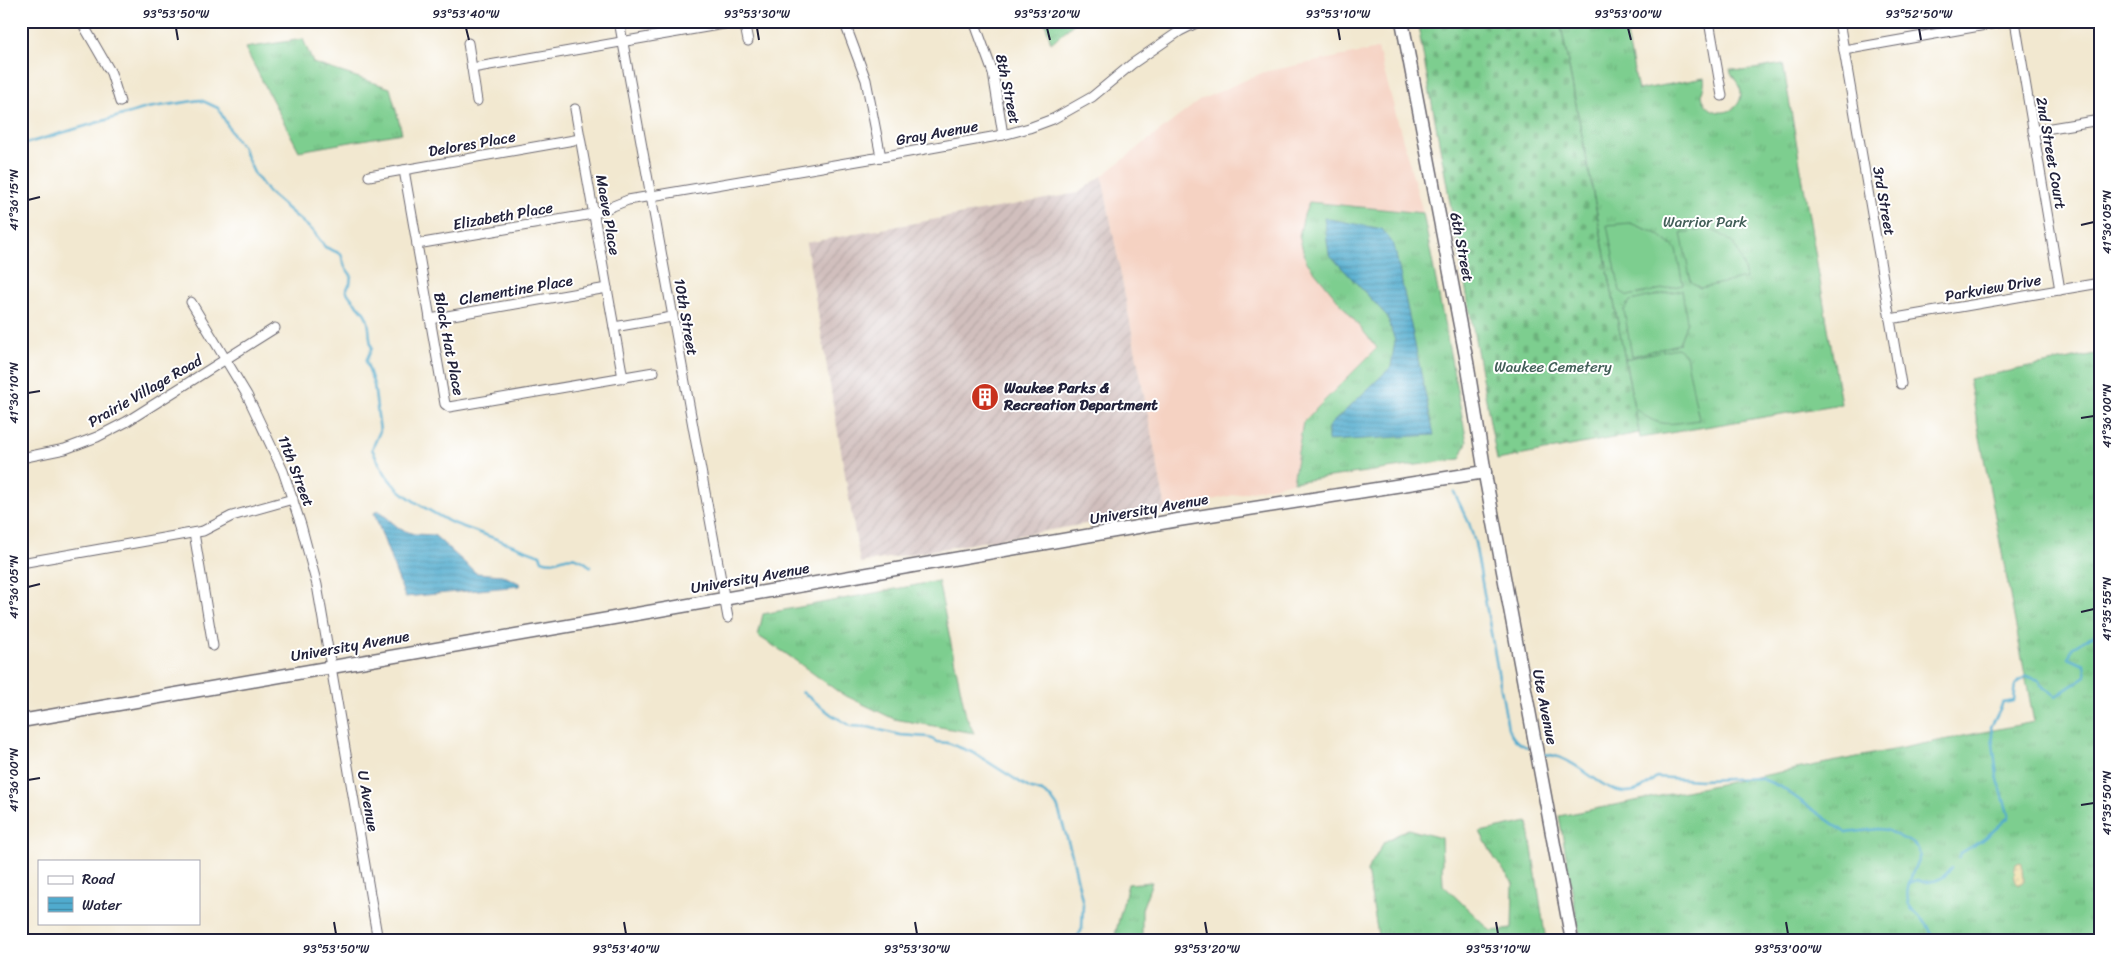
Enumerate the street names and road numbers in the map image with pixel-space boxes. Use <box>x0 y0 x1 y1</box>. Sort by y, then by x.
street label: 8th Street <box>988 52 1028 127</box>
street label: 2nd Street Court <box>2028 95 2074 212</box>
street label: Gray Avenue <box>894 113 980 153</box>
street label: Delores Place <box>426 123 518 164</box>
street label: 3rd Street <box>1865 164 1903 238</box>
street label: Maeve Place <box>588 173 628 258</box>
street label: Elizabeth Place <box>451 194 555 238</box>
street label: 6th Street <box>1443 210 1482 284</box>
street label: Clementine Place <box>457 267 575 313</box>
street label: Parkview Drive <box>1943 267 2043 309</box>
street label: 10th Street <box>666 276 706 358</box>
street label: Black Hat Place <box>426 290 472 398</box>
street label: Prairie Village Road <box>83 347 208 434</box>
street label: 11th Street <box>270 431 322 511</box>
street label: University Avenue <box>1088 486 1210 532</box>
street label: University Avenue <box>689 555 811 601</box>
street label: University Avenue <box>289 623 411 669</box>
street label: Ute Avenue <box>1525 667 1565 747</box>
street label: U Avenue <box>350 768 386 834</box>

